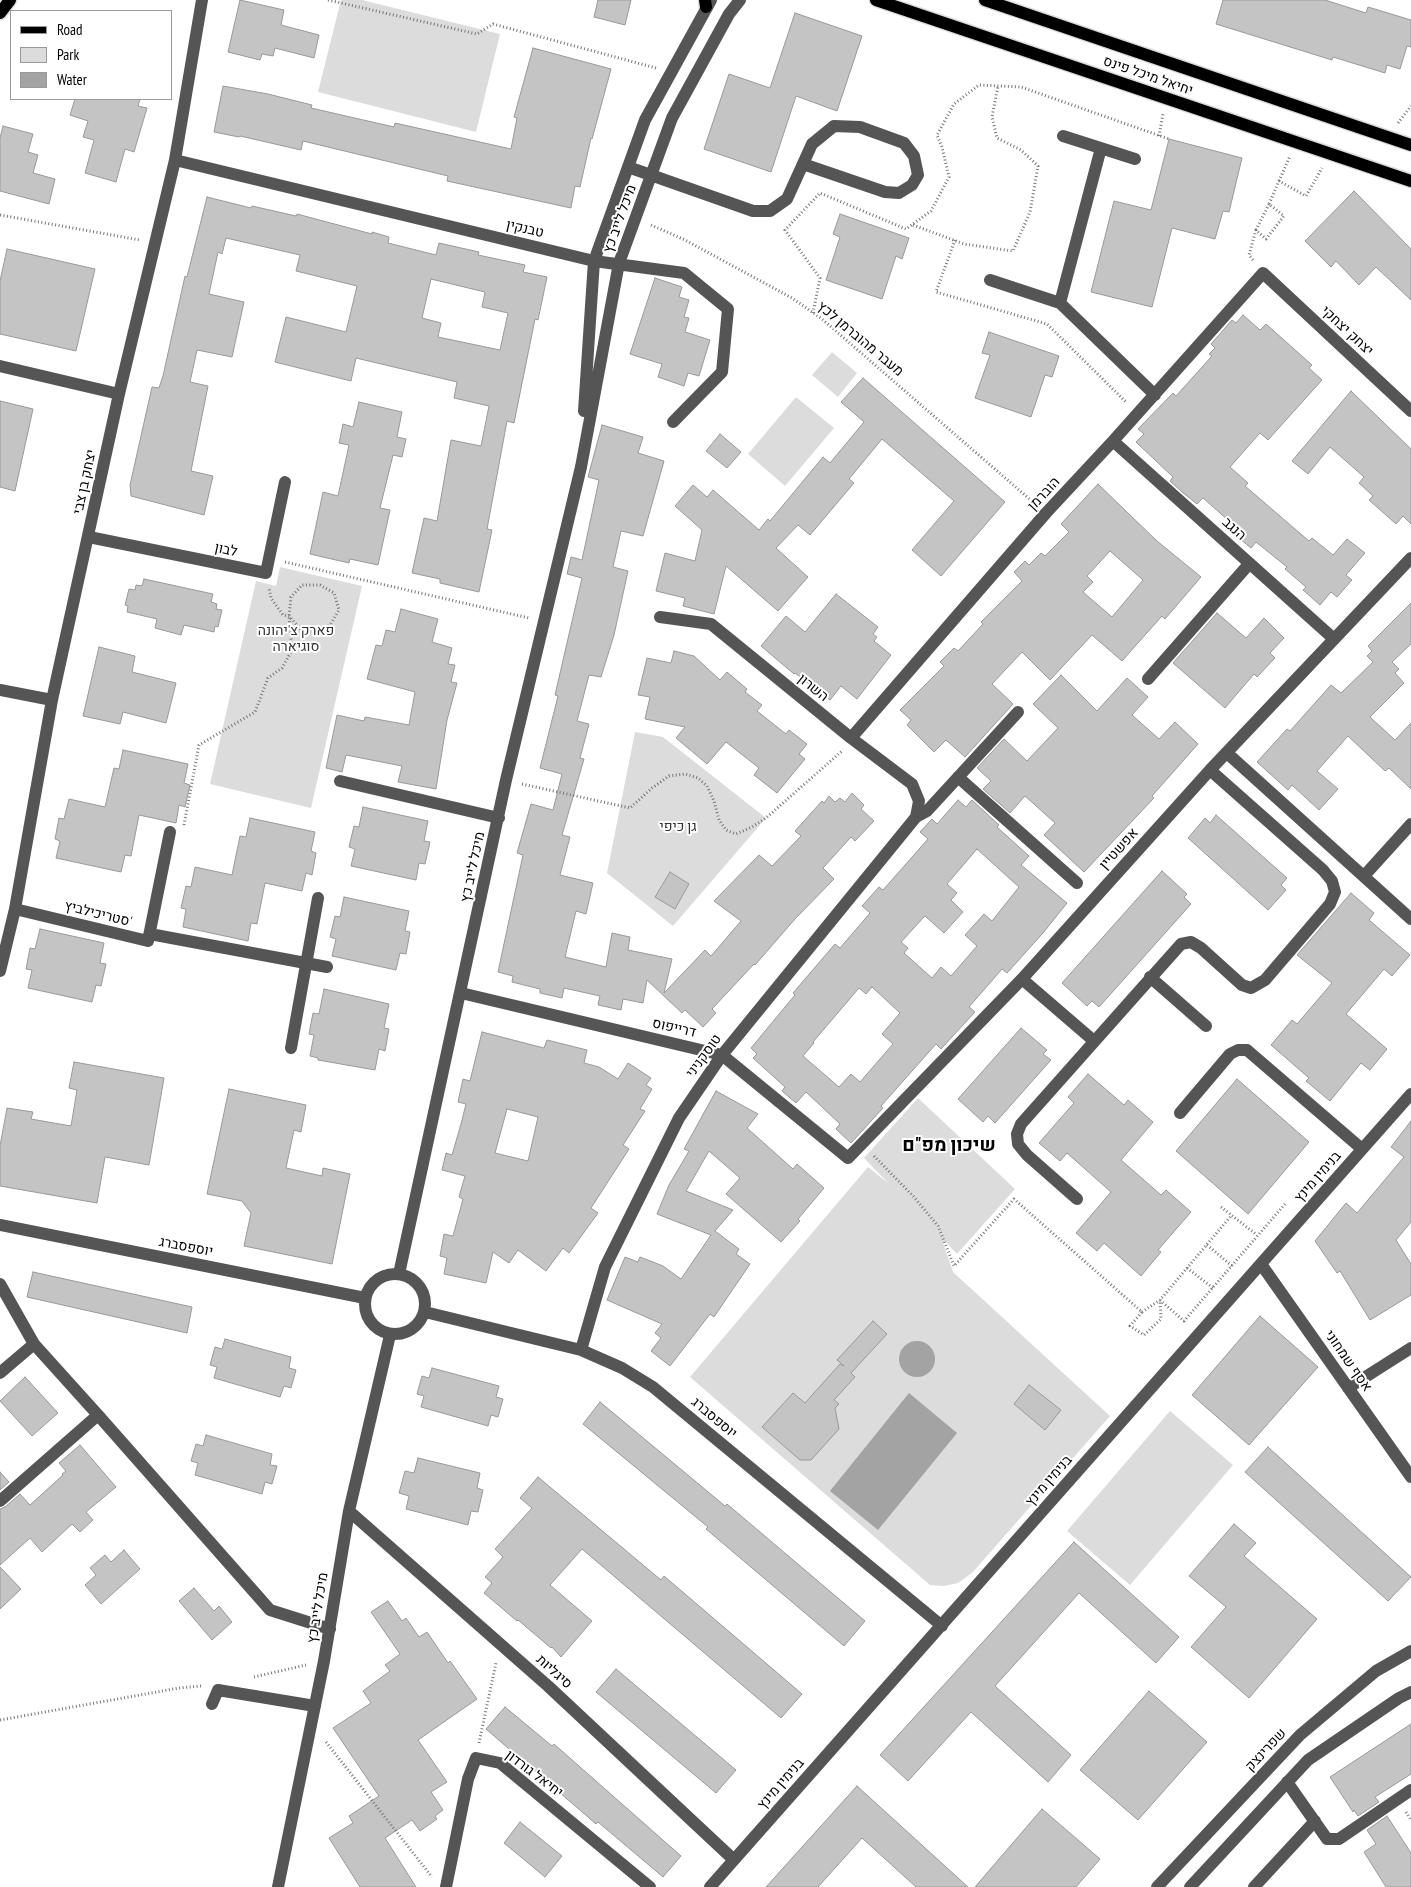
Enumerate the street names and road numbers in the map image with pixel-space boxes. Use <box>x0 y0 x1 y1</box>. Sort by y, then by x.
street label: יחיאל מיכל פינס <box>1101 53 1195 99</box>
street label: מיכל לייב כץ <box>600 182 640 256</box>
street label: טבנקין <box>505 217 545 241</box>
street label: מעבר מהוברמן לכץ <box>813 298 907 380</box>
street label: יצחק יצחקי <box>1317 303 1377 359</box>
street label: יצחק בן צבי <box>70 448 100 516</box>
street label: הוברמן <box>1024 474 1064 514</box>
street label: הנגב <box>1219 514 1249 544</box>
street label: לבון <box>213 539 239 561</box>
street label: השרון <box>794 671 832 705</box>
street label: אפשטיין <box>1096 825 1142 873</box>
street label: מיכל לייב כץ <box>457 830 489 904</box>
street label: סטריכילביץ' <box>62 897 134 931</box>
street label: דרייפוס <box>650 1015 698 1041</box>
street label: טוסקניני <box>683 1031 725 1081</box>
street label: בנימין מינץ <box>1291 1148 1345 1206</box>
street label: יוספסברג <box>158 1234 214 1260</box>
street label: אסף שמחוני <box>1321 1327 1375 1395</box>
street label: יוספסברג <box>688 1394 740 1442</box>
street label: בנימין מינץ <box>1022 1452 1076 1510</box>
street label: מיכל לייב כץ <box>304 1571 332 1645</box>
street label: סיגליות <box>532 1651 576 1693</box>
street label: שפרינצק <box>1242 1725 1290 1775</box>
street label: יחיאל גורדון <box>502 1747 566 1801</box>
street label: בנימין מינץ <box>754 1755 808 1813</box>

